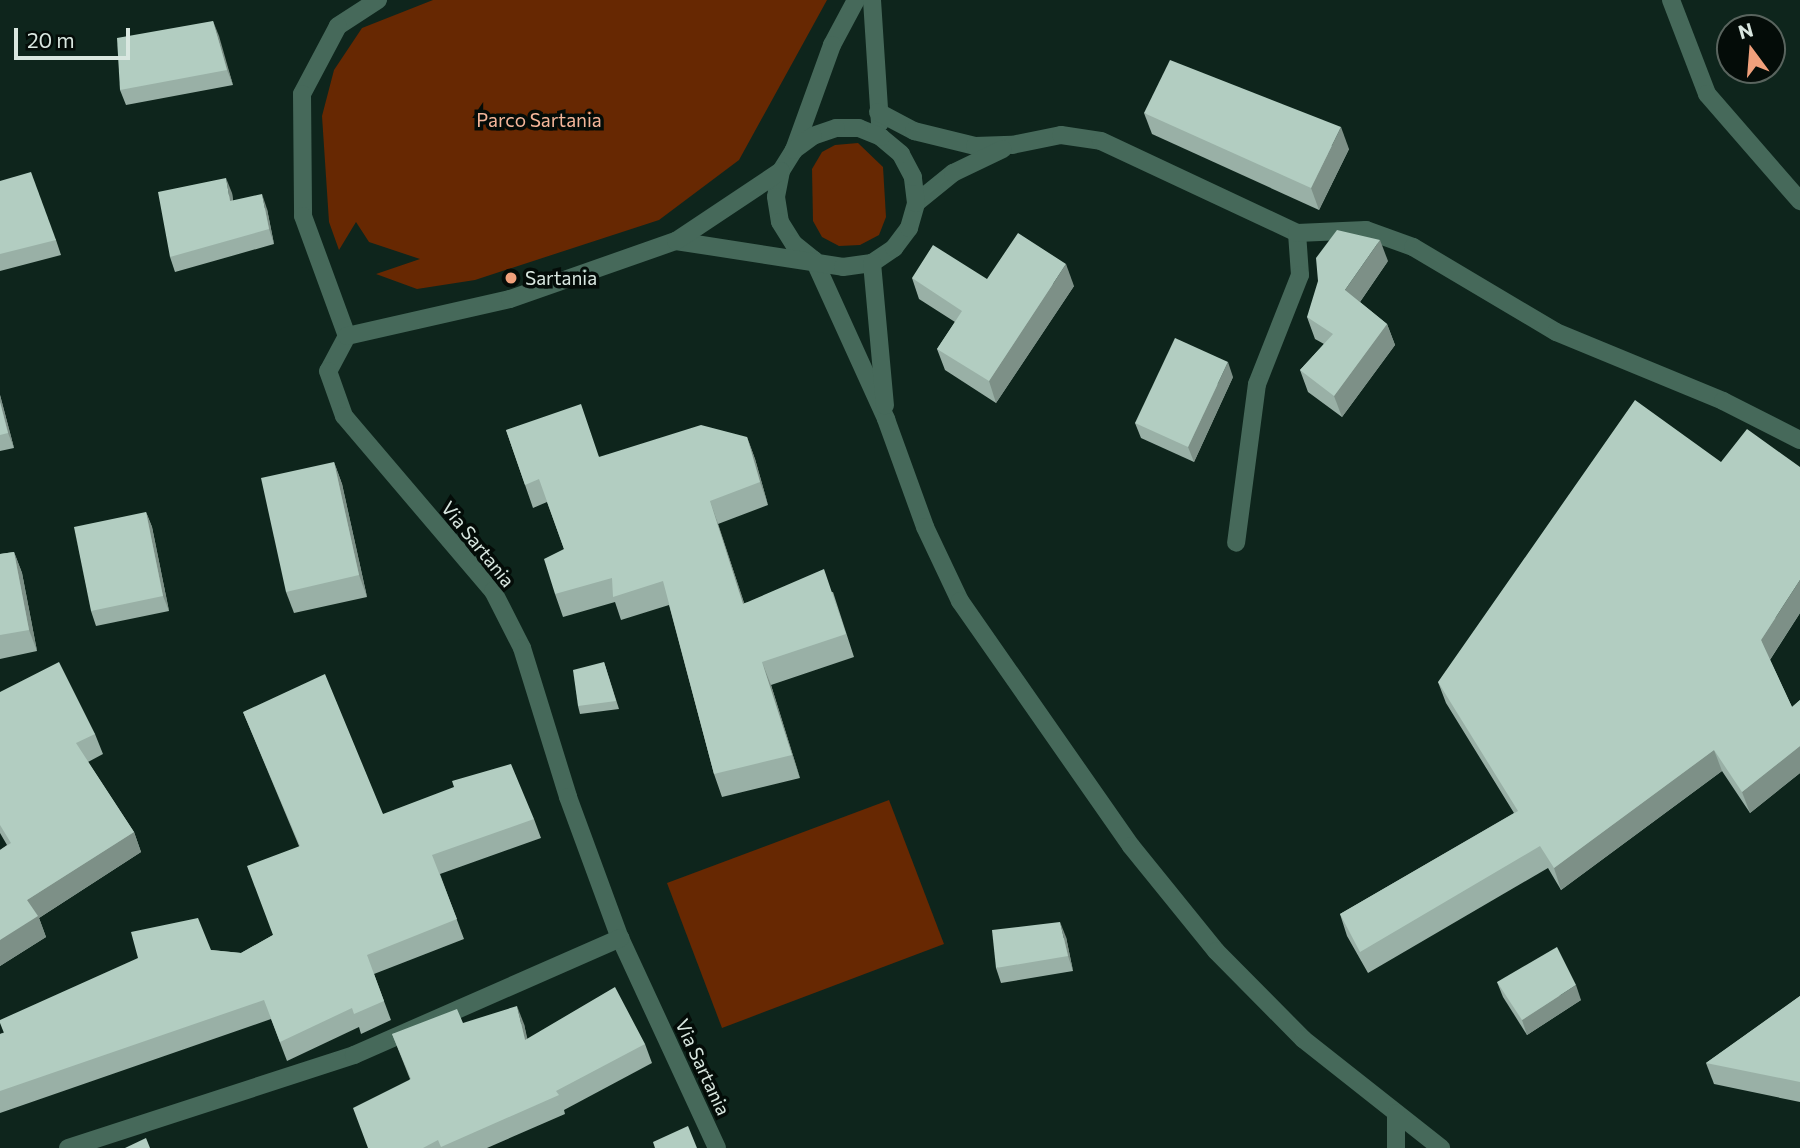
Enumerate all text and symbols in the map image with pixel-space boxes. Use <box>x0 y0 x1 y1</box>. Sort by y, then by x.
scale bar <box>18 14 133 58</box>
north arrow <box>1716 14 1786 84</box>
text: N <box>1736 17 1756 43</box>
text: 20 m <box>27 27 75 52</box>
park label: Parco Sartania <box>476 109 602 131</box>
place label: Sartania <box>525 267 597 289</box>
marker: Sartania <box>503 270 519 286</box>
street label: Via Sartania <box>437 497 519 591</box>
street label: Via Sartania <box>671 1015 735 1119</box>

